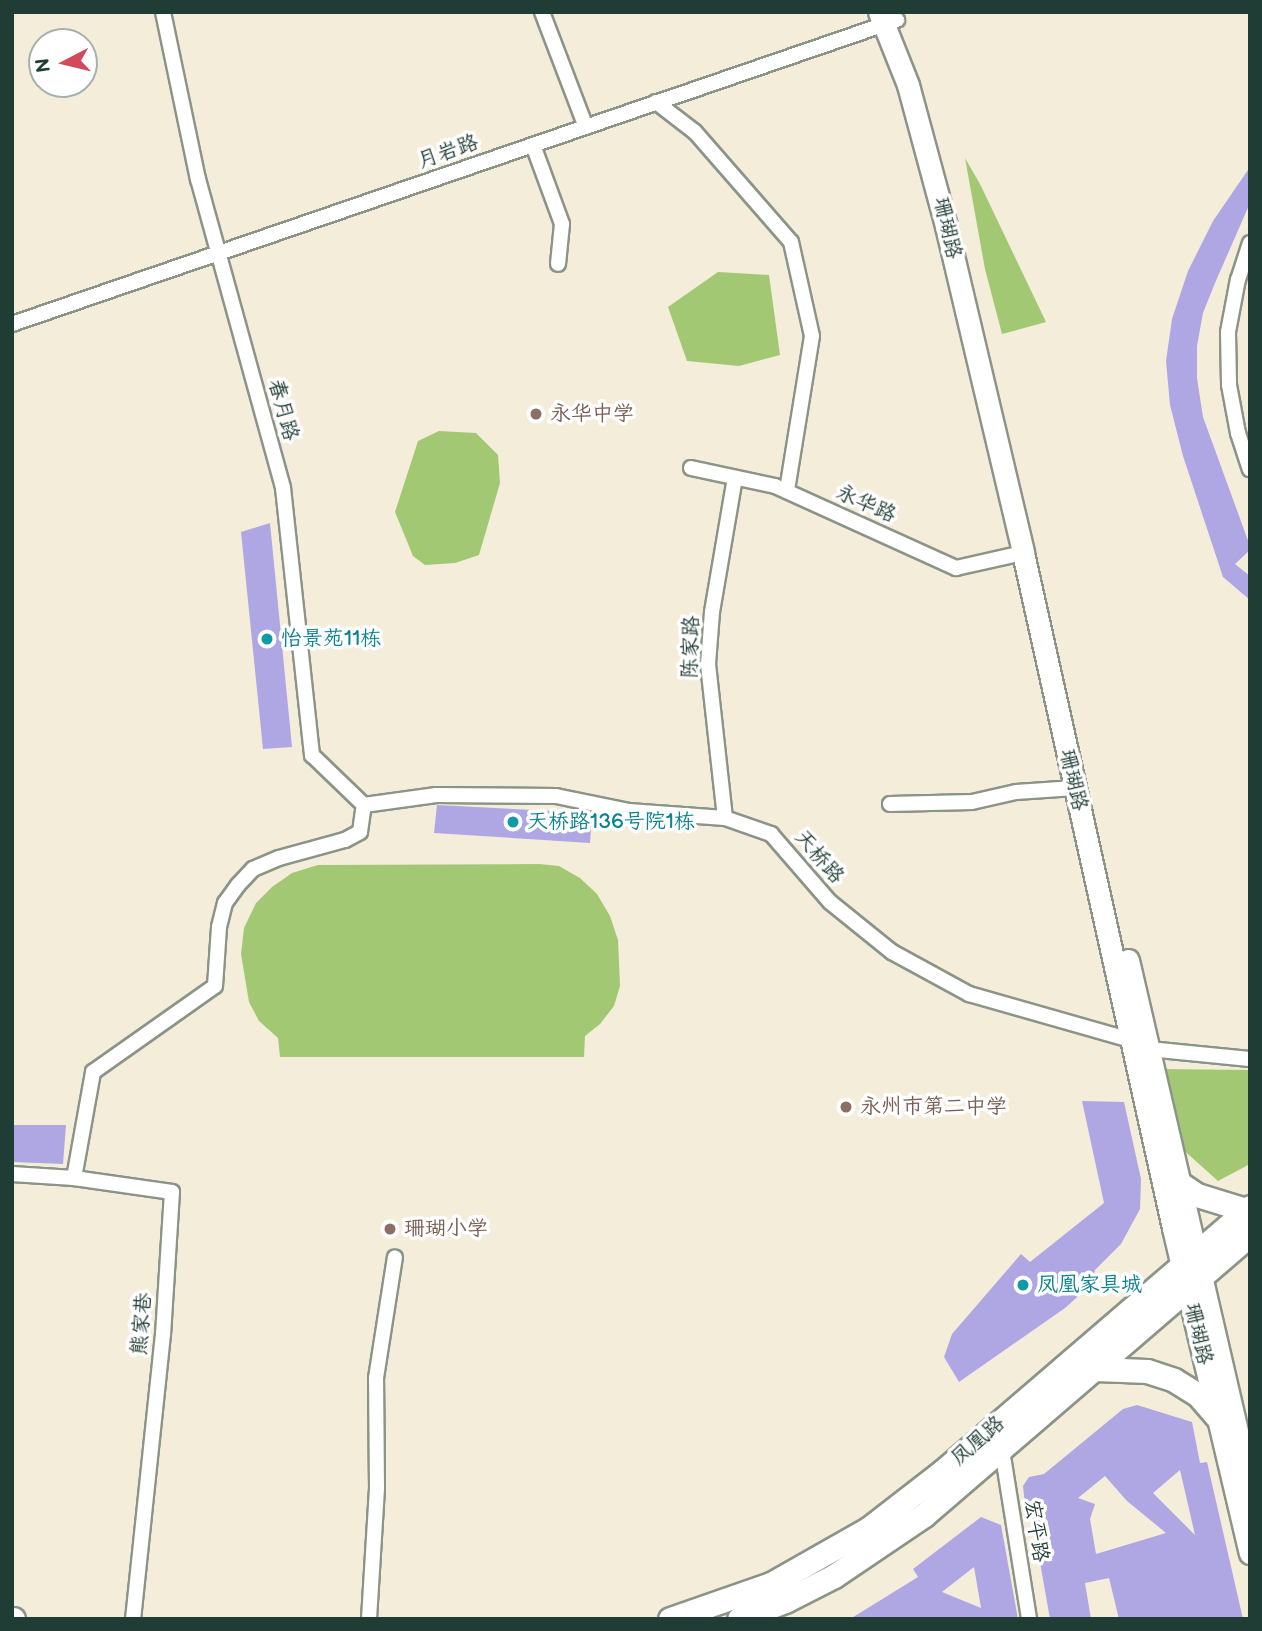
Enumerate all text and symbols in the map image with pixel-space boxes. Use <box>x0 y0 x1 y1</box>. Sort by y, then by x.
north arrow <box>28 28 98 98</box>
text: N <box>31 57 56 74</box>
street label: 月岩路 <box>414 130 482 174</box>
street label: 珊瑚路 <box>928 194 966 262</box>
street label: 春月路 <box>263 376 303 444</box>
place label: 永华中学 <box>550 401 634 427</box>
marker: 永华中学 <box>528 406 544 422</box>
street label: 永华路 <box>832 480 900 528</box>
street label: 陈家路 <box>677 615 705 679</box>
place label: 怡景苑11栋 <box>281 626 381 652</box>
marker: 怡景苑11栋 <box>259 631 275 647</box>
street label: 珊瑚路 <box>1054 746 1092 814</box>
place label: 天桥路136号院1栋 <box>527 809 695 835</box>
marker: 天桥路136号院1栋 <box>505 814 521 830</box>
street label: 天桥路 <box>789 825 849 889</box>
place label: 永州市第二中学 <box>860 1094 1007 1120</box>
marker: 永州市第二中学 <box>838 1099 854 1115</box>
place label: 珊瑚小学 <box>404 1216 488 1242</box>
marker: 珊瑚小学 <box>382 1221 398 1237</box>
place label: 凤凰家具城 <box>1037 1272 1142 1298</box>
marker: 凤凰家具城 <box>1015 1277 1031 1293</box>
street label: 熊家巷 <box>127 1292 157 1356</box>
street label: 珊瑚路 <box>1179 1300 1217 1368</box>
street label: 凤凰路 <box>946 1411 1010 1471</box>
street label: 宏平路 <box>1019 1498 1053 1564</box>

